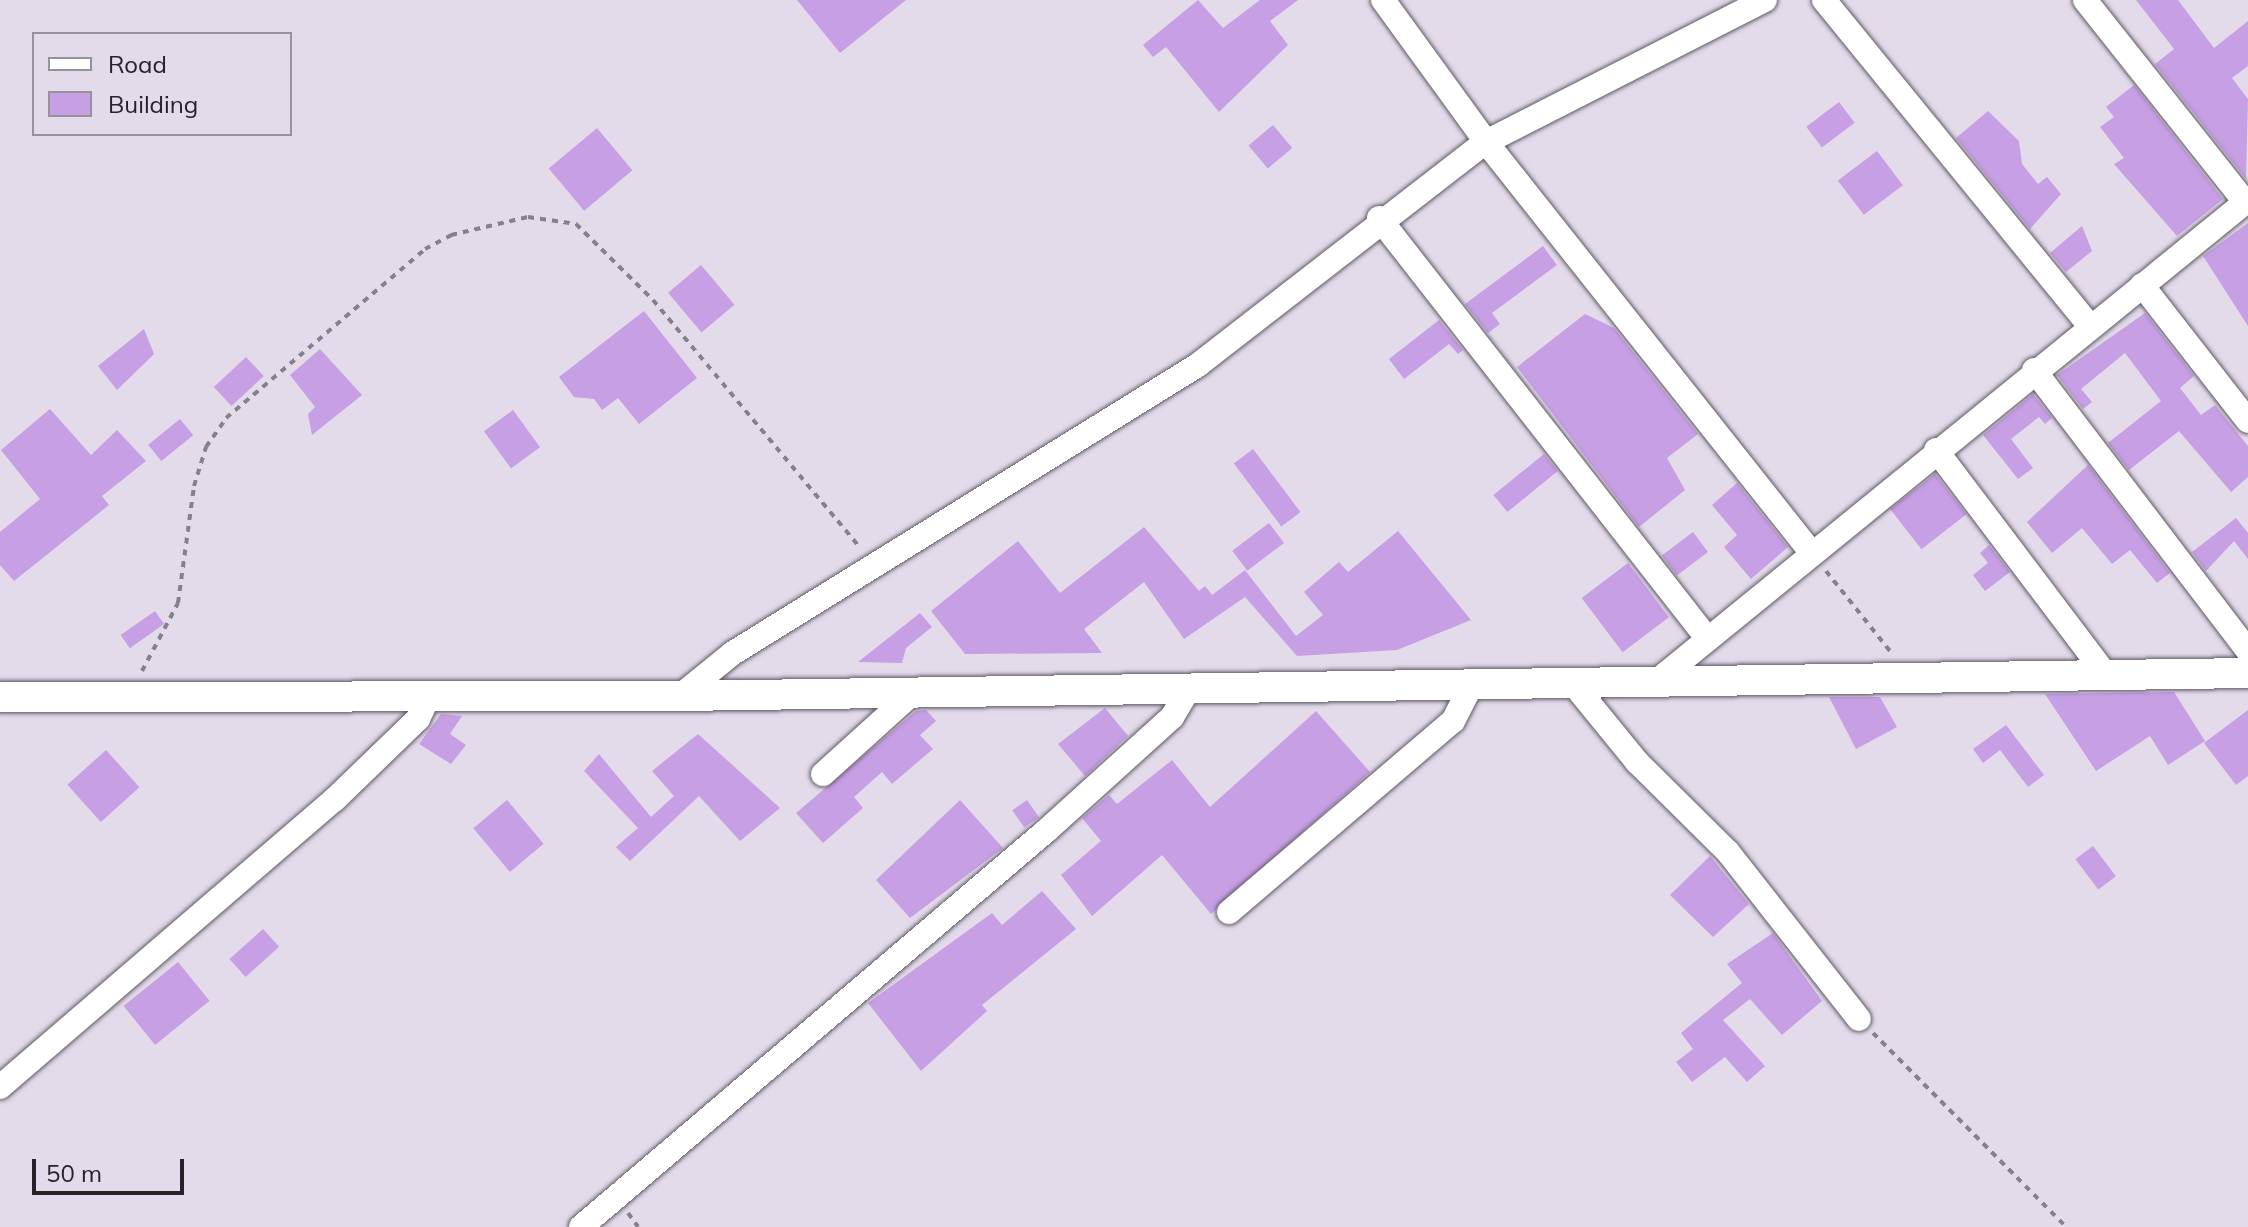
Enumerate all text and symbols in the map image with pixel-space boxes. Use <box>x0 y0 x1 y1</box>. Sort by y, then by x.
legend <box>32 32 292 136</box>
text: Road <box>108 49 167 79</box>
text: Building <box>108 89 198 119</box>
scale bar <box>36 1143 188 1193</box>
text: 50 m <box>46 1158 102 1188</box>

